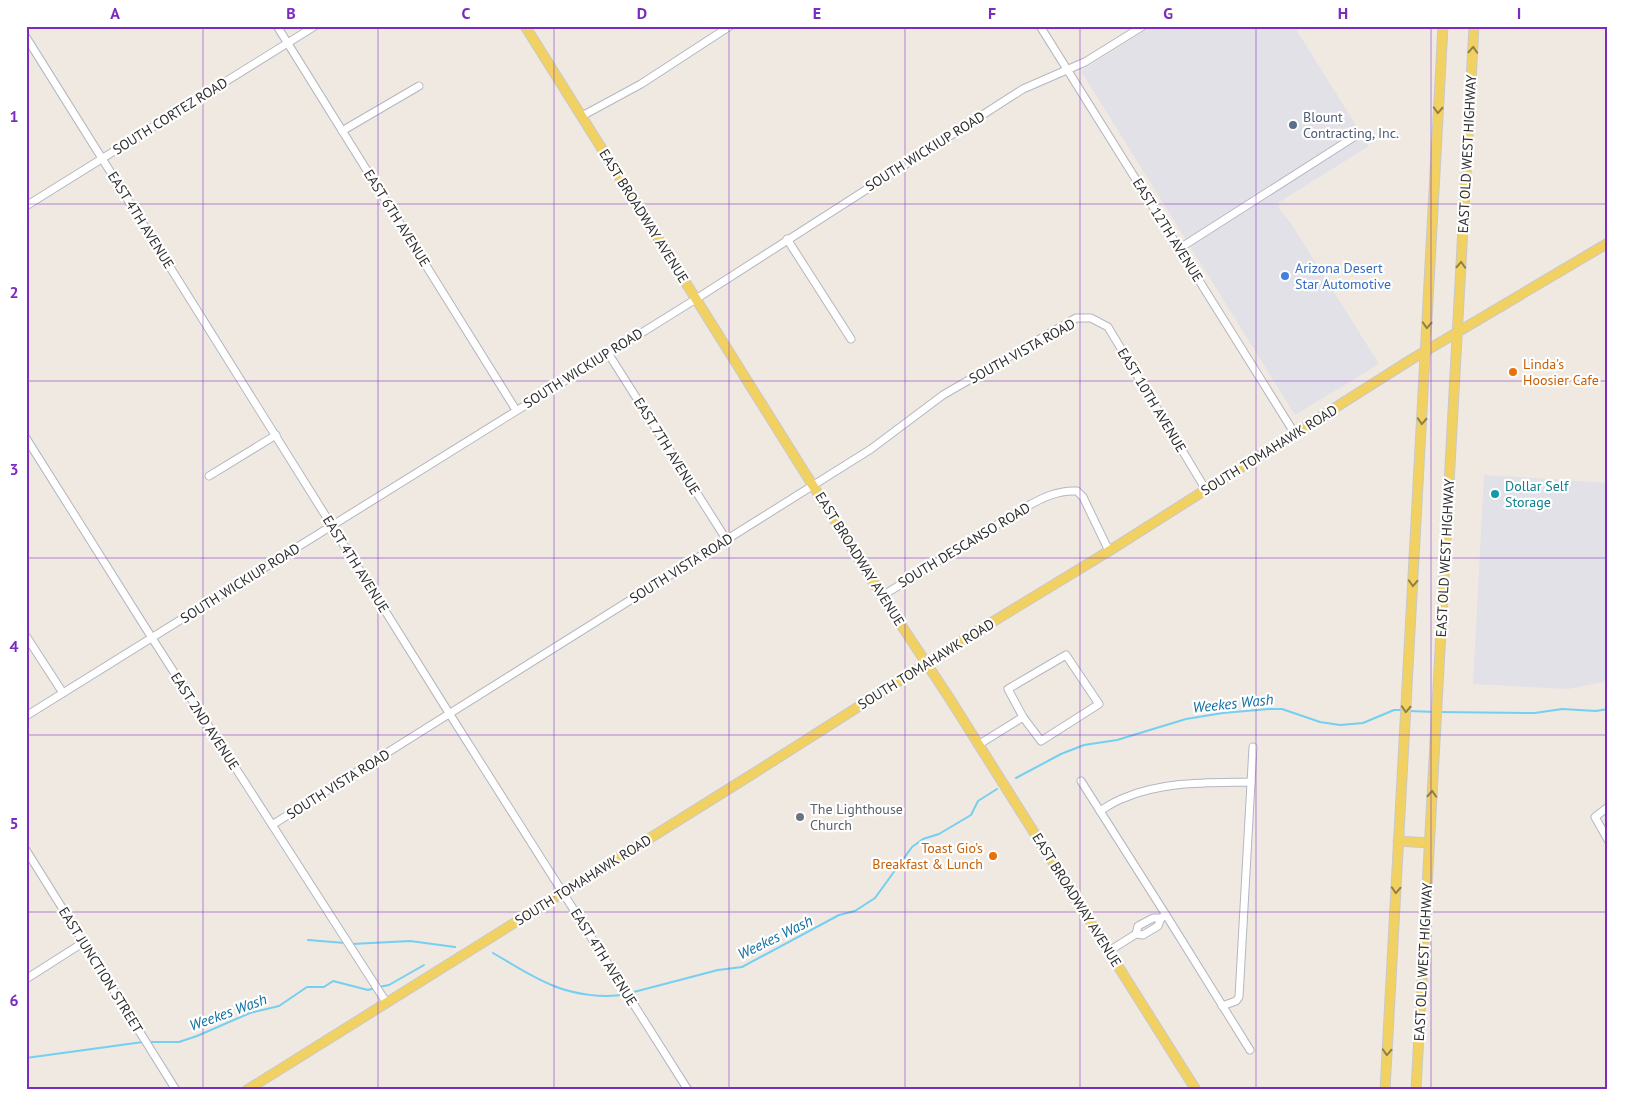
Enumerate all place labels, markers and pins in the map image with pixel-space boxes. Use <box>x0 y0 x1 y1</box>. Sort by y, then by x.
place label: Blount Contracting, Inc. <box>1303 108 1399 142</box>
marker: Blount Contracting, Inc. <box>1287 119 1299 131</box>
place label: Arizona Desert Star Automotive <box>1295 259 1391 293</box>
marker: Arizona Desert Star Automotive <box>1279 270 1291 282</box>
place label: Linda's Hoosier Cafe <box>1523 355 1599 389</box>
marker: Linda's Hoosier Cafe <box>1507 366 1519 378</box>
place label: Dollar Self Storage <box>1505 477 1569 511</box>
marker: Dollar Self Storage <box>1489 488 1501 500</box>
place label: The Lighthouse Church <box>810 800 903 834</box>
marker: The Lighthouse Church <box>794 811 806 823</box>
place label: Toast Gio’s Breakfast & Lunch <box>872 839 983 873</box>
marker: Toast Gio’s Breakfast & Lunch <box>987 850 999 862</box>

